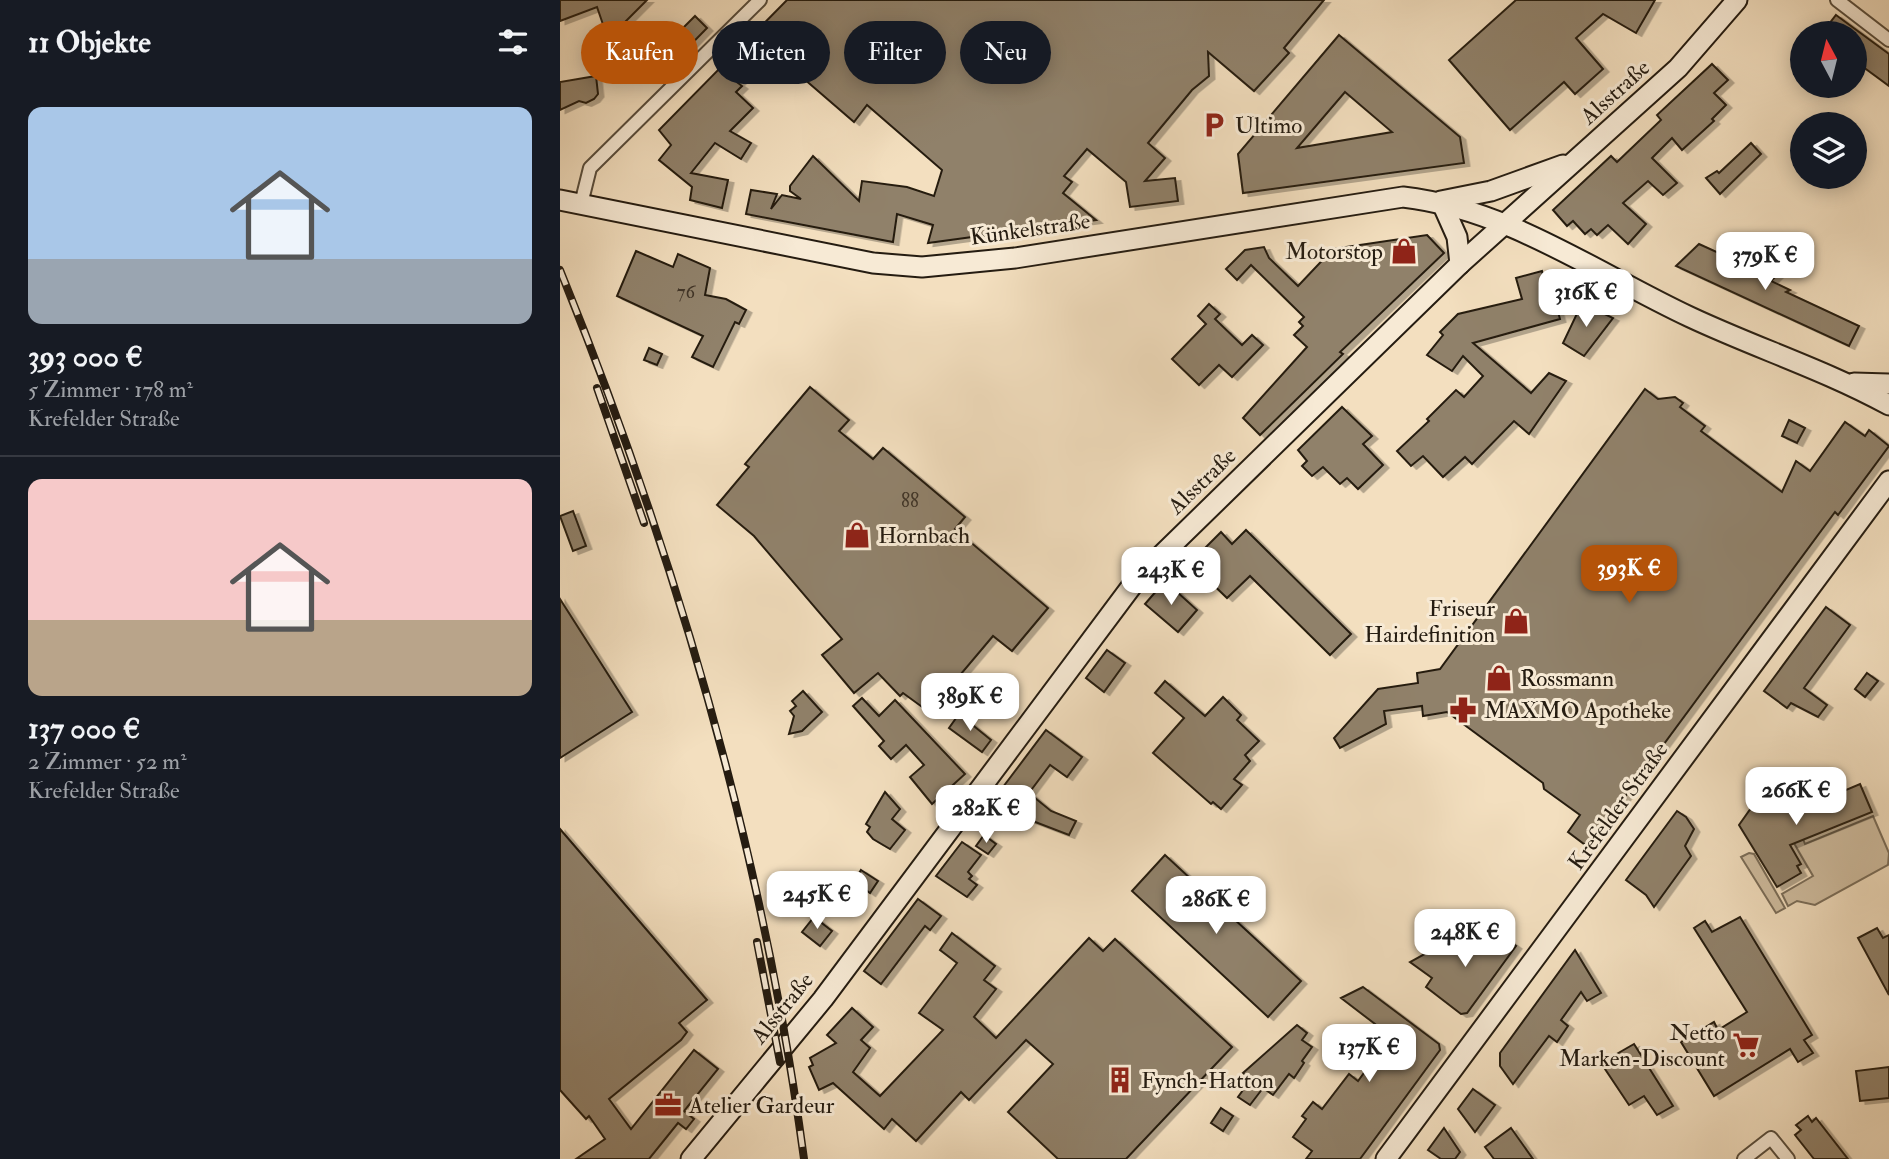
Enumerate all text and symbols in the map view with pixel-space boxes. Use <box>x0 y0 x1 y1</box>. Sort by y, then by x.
chip: Kaufen <box>581 21 698 84</box>
chip: Mieten <box>712 21 830 84</box>
chip: Filter <box>844 21 946 84</box>
chip: Neu <box>960 21 1051 84</box>
north arrow <box>1790 21 1867 98</box>
map controls <box>1790 21 1867 189</box>
icon: filters <box>494 23 532 61</box>
text: 11 Objekte <box>28 24 151 61</box>
street label: Alsstraße <box>1573 53 1656 131</box>
parking icon: Ultimo <box>1199 110 1229 140</box>
place label: Ultimo <box>1235 111 1302 140</box>
button: layers <box>1790 112 1867 189</box>
icon: home <box>217 152 343 278</box>
street label: Künkelstraße <box>968 206 1092 252</box>
pin: 379K € <box>1708 232 1822 292</box>
shop icon: Motorstop <box>1389 236 1419 266</box>
place label: Motorstop <box>1285 237 1383 267</box>
text: 379K € <box>1732 240 1798 269</box>
pin: 316K € <box>1529 270 1643 329</box>
text: 316K € <box>1555 277 1617 306</box>
house number: 76 <box>677 280 697 304</box>
text: 393 000 € <box>28 338 143 375</box>
text: 5 Zimmer · 178 m² <box>28 375 193 404</box>
text: Krefelder Straße <box>28 404 180 433</box>
street label: Alsstraße <box>1161 441 1242 521</box>
house number: 88 <box>901 489 919 513</box>
shop icon: Hornbach <box>842 520 872 550</box>
place label: Hornbach <box>878 521 970 550</box>
icon: home <box>217 524 343 650</box>
pin: 393K € <box>1572 546 1686 605</box>
pin: 243K € <box>1114 548 1228 607</box>
text: 393K € <box>1597 553 1661 582</box>
text: 243K € <box>1137 555 1205 584</box>
place label: Friseur Hairdefinition <box>1364 594 1495 649</box>
shop icon: Friseur Hairdefinition <box>1501 606 1531 636</box>
shop icon: Rossmann <box>1484 663 1514 693</box>
place label: Rossmann <box>1520 664 1614 693</box>
pin: 389K € <box>913 674 1027 733</box>
text: 389K € <box>937 681 1003 710</box>
pharmacy icon: MAXMO Apotheke <box>1448 695 1478 725</box>
place label: MAXMO Apotheke <box>1484 696 1671 726</box>
text: 137 000 € <box>28 710 140 747</box>
street label: Krefelder Straße <box>1562 736 1674 876</box>
text: 2 Zimmer · 52 m² <box>28 747 187 776</box>
pin: 266K € <box>1739 768 1853 827</box>
text: 266K € <box>1761 775 1831 804</box>
text: Krefelder Straße <box>28 776 180 805</box>
pin: 282K € <box>929 786 1043 845</box>
text: 282K € <box>952 793 1020 822</box>
pin: 245K € <box>760 872 874 931</box>
pin: 286K € <box>1159 876 1273 936</box>
text: 245K € <box>783 879 851 908</box>
text: 286K € <box>1182 884 1250 913</box>
pin: 248K € <box>1408 909 1522 969</box>
text: 248K € <box>1430 917 1500 946</box>
street label: Alsstraße <box>744 966 820 1050</box>
place label: Netto Marken-Discount <box>1559 1018 1725 1073</box>
pin: 137K € <box>1312 1024 1426 1084</box>
supermarket icon: Netto Marken-Discount <box>1731 1030 1761 1060</box>
text: 137K € <box>1338 1032 1400 1061</box>
building icon: Fynch-Hatton <box>1105 1065 1135 1095</box>
place label: Fynch-Hatton <box>1141 1066 1274 1095</box>
office icon: Atelier Gardeur <box>653 1090 683 1120</box>
place label: Atelier Gardeur <box>688 1091 835 1120</box>

